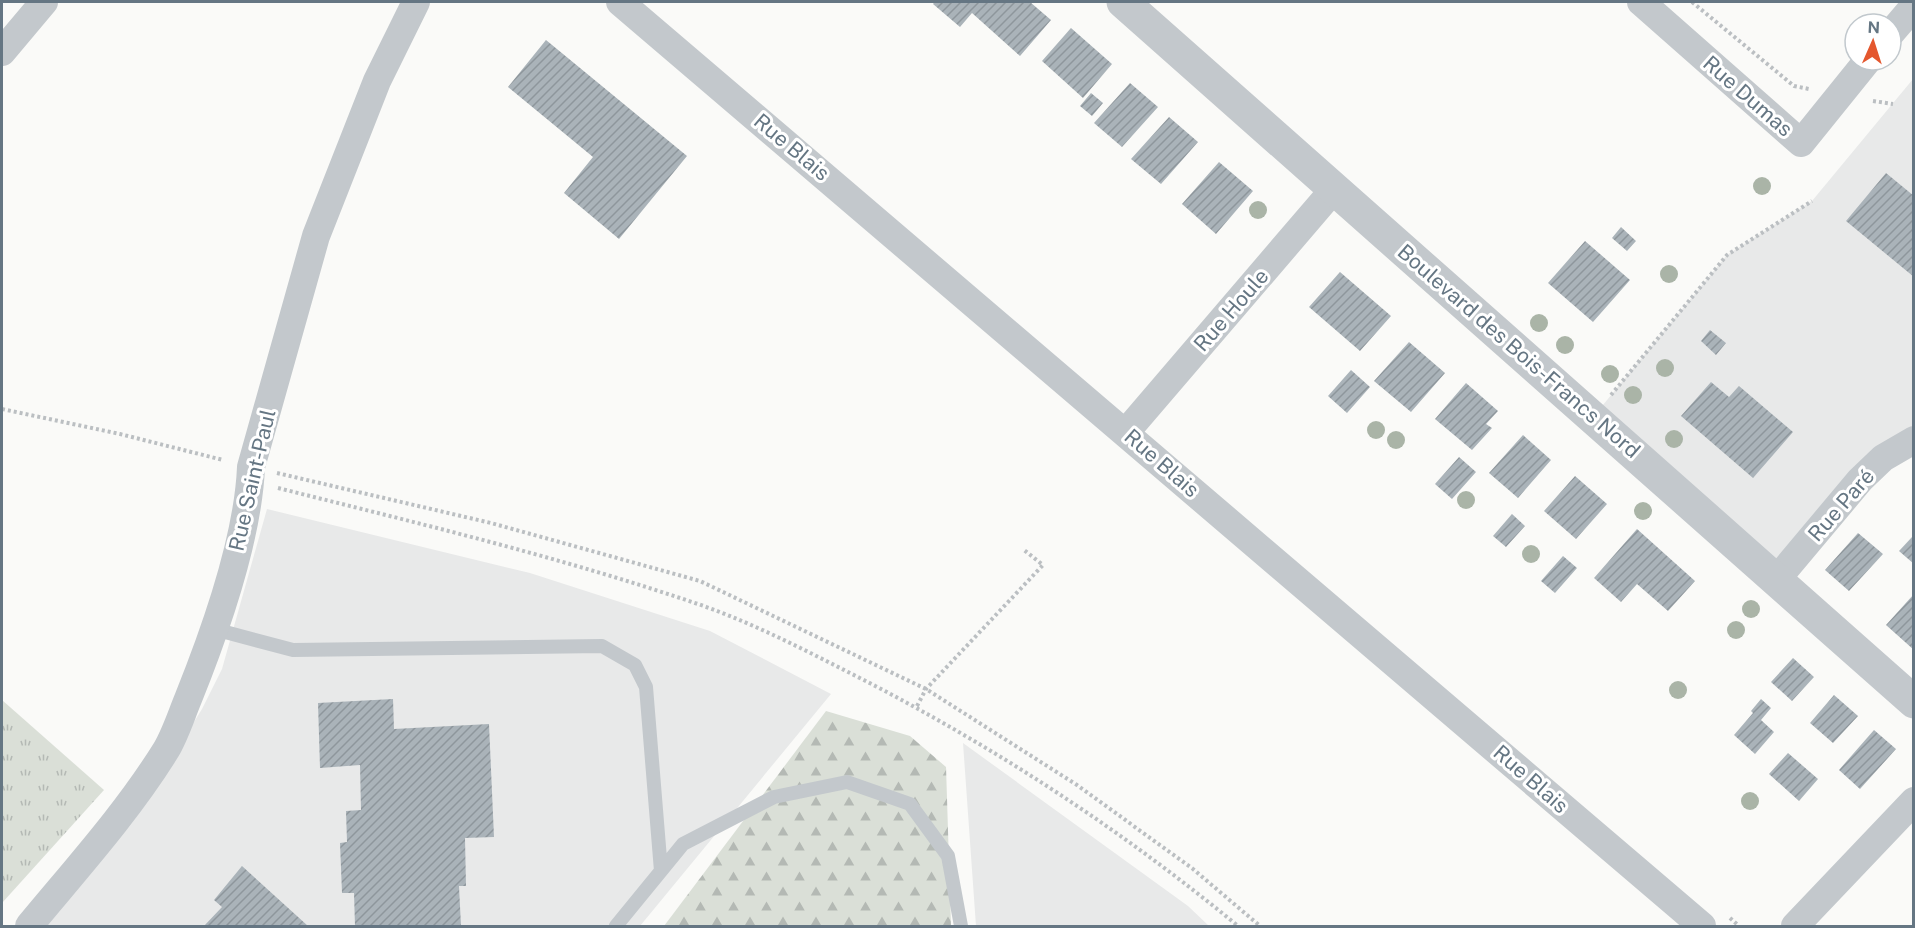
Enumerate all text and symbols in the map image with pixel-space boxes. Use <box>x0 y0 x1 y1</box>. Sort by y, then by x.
north arrow <box>1843 12 1903 72</box>
text: N <box>1867 18 1881 37</box>
street label: Rue Dumas <box>1698 50 1798 142</box>
street label: Rue Blais <box>749 108 835 186</box>
street label: Boulevard des Bois-Francs Nord <box>1393 239 1645 463</box>
street label: Rue Houle <box>1188 264 1274 356</box>
street label: Rue Saint-Paul <box>224 407 280 553</box>
street label: Rue Blais <box>1120 424 1204 502</box>
street label: Rue Paré <box>1803 464 1879 546</box>
street label: Rue Blais <box>1489 740 1573 818</box>

